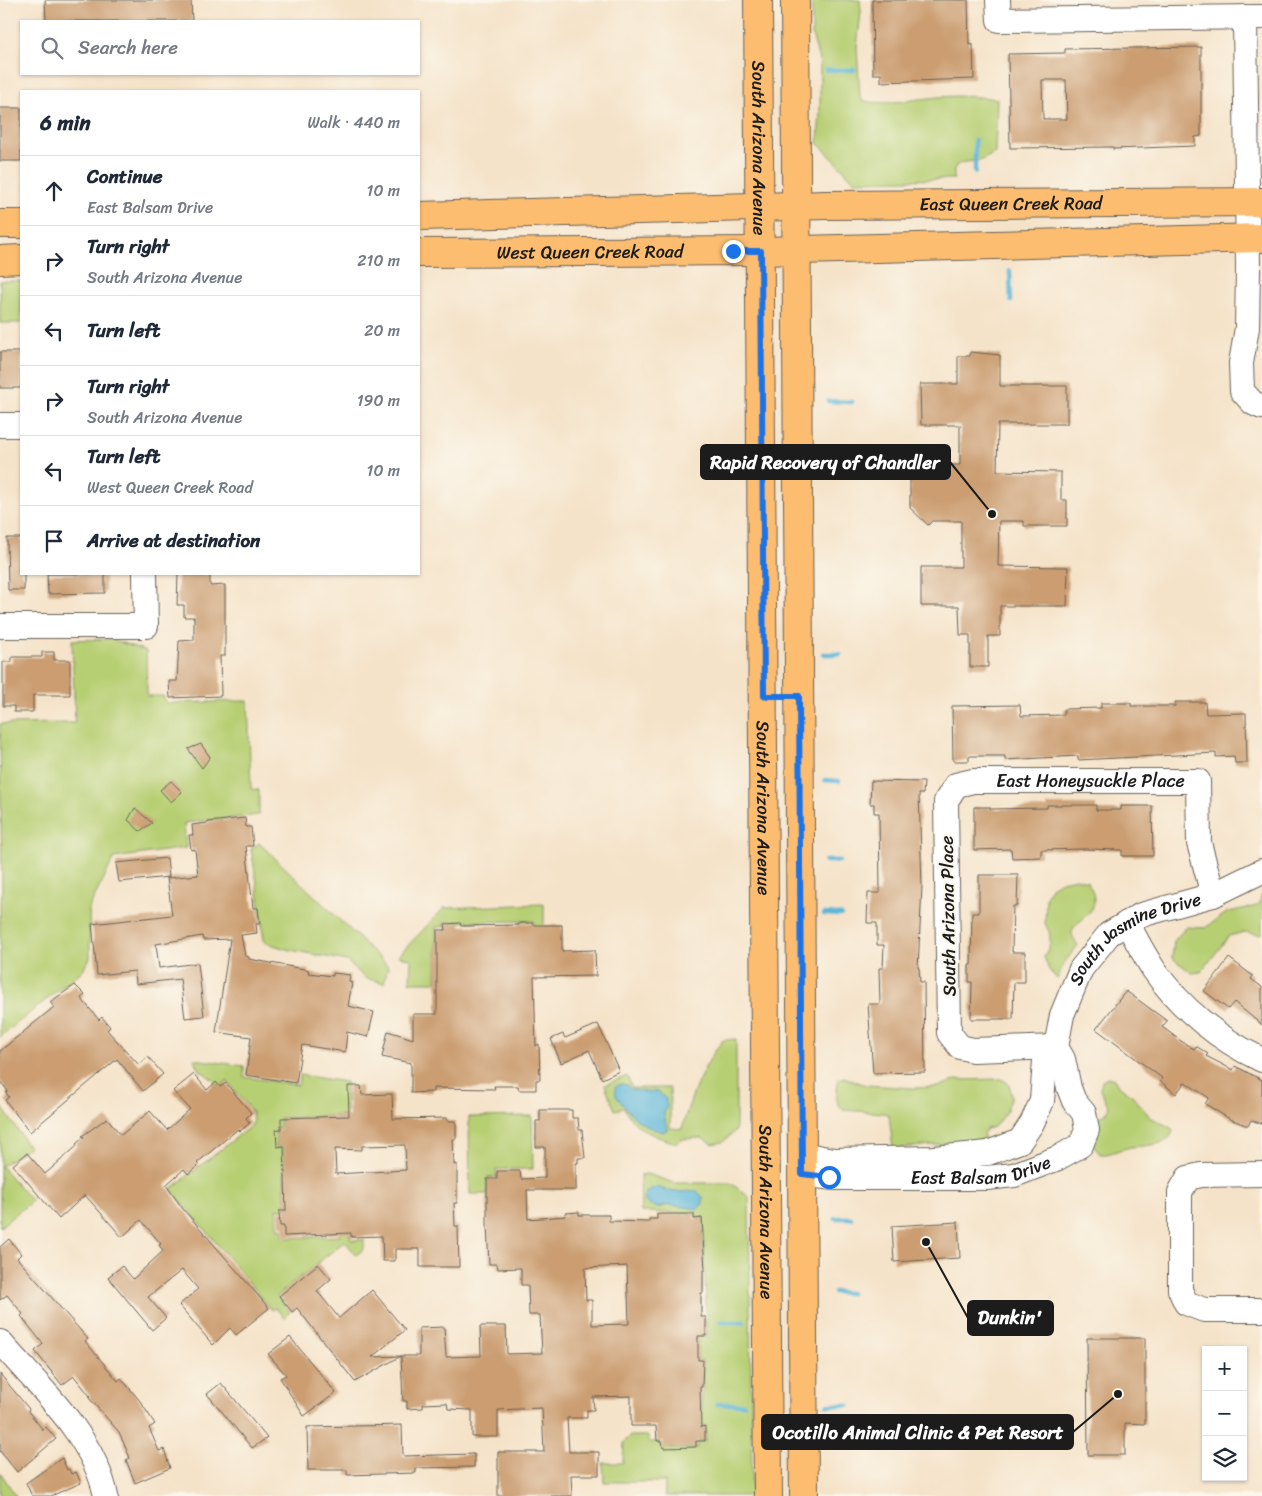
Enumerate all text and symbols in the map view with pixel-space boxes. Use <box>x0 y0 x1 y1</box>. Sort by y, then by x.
search box <box>20 20 420 75</box>
text: Search here <box>78 31 178 64</box>
icon: search <box>38 34 66 62</box>
street label: South Arizona Avenue <box>742 60 776 236</box>
text: 6 min <box>40 104 91 142</box>
text: Walk · 440 m <box>307 108 400 137</box>
text: Continue <box>87 160 163 193</box>
text: 10 m <box>367 176 400 205</box>
icon: ahead <box>40 177 68 205</box>
street label: East Queen Creek Road <box>919 187 1104 220</box>
text: East Balsam Drive <box>87 193 213 222</box>
text: Turn right <box>87 230 169 263</box>
street label: West Queen Creek Road <box>497 235 685 269</box>
route end <box>722 240 745 263</box>
text: 210 m <box>357 246 400 275</box>
icon: right <box>40 247 68 275</box>
text: South Arizona Avenue <box>87 263 242 292</box>
text: Turn left <box>87 314 160 347</box>
text: 20 m <box>364 316 400 345</box>
icon: left <box>40 317 68 345</box>
text: Turn right <box>87 370 169 403</box>
text: 190 m <box>357 386 400 415</box>
icon: right <box>40 387 68 415</box>
text: South Arizona Avenue <box>87 403 242 432</box>
text: Turn left <box>87 440 160 473</box>
callout: Rapid Recovery of Chandler <box>701 445 950 479</box>
text: Rapid Recovery of Chandler <box>709 446 941 479</box>
text: 10 m <box>367 456 400 485</box>
icon: left <box>40 457 68 485</box>
text: West Queen Creek Road <box>87 473 253 502</box>
text: Arrive at destination <box>87 524 260 557</box>
icon: arrive <box>40 527 68 555</box>
street label: South Arizona Avenue <box>747 720 780 896</box>
street label: East Honeysuckle Place <box>996 765 1185 797</box>
street label: South Arizona Place <box>931 835 965 997</box>
street label: South Jasmine Drive <box>1060 883 1205 990</box>
street label: South Arizona Avenue <box>750 1124 783 1300</box>
street label: East Balsam Drive <box>911 1146 1056 1194</box>
route start <box>818 1166 841 1189</box>
callout: Dunkin' <box>968 1301 1053 1335</box>
text: Dunkin' <box>978 1301 1042 1334</box>
map controls <box>1202 1346 1247 1481</box>
button: + <box>1202 1346 1247 1391</box>
button: − <box>1202 1391 1247 1436</box>
callout: Ocotillo Animal Clinic & Pet Resort <box>762 1415 1073 1449</box>
text: Ocotillo Animal Clinic & Pet Resort <box>773 1416 1064 1449</box>
button: layers <box>1202 1436 1247 1481</box>

